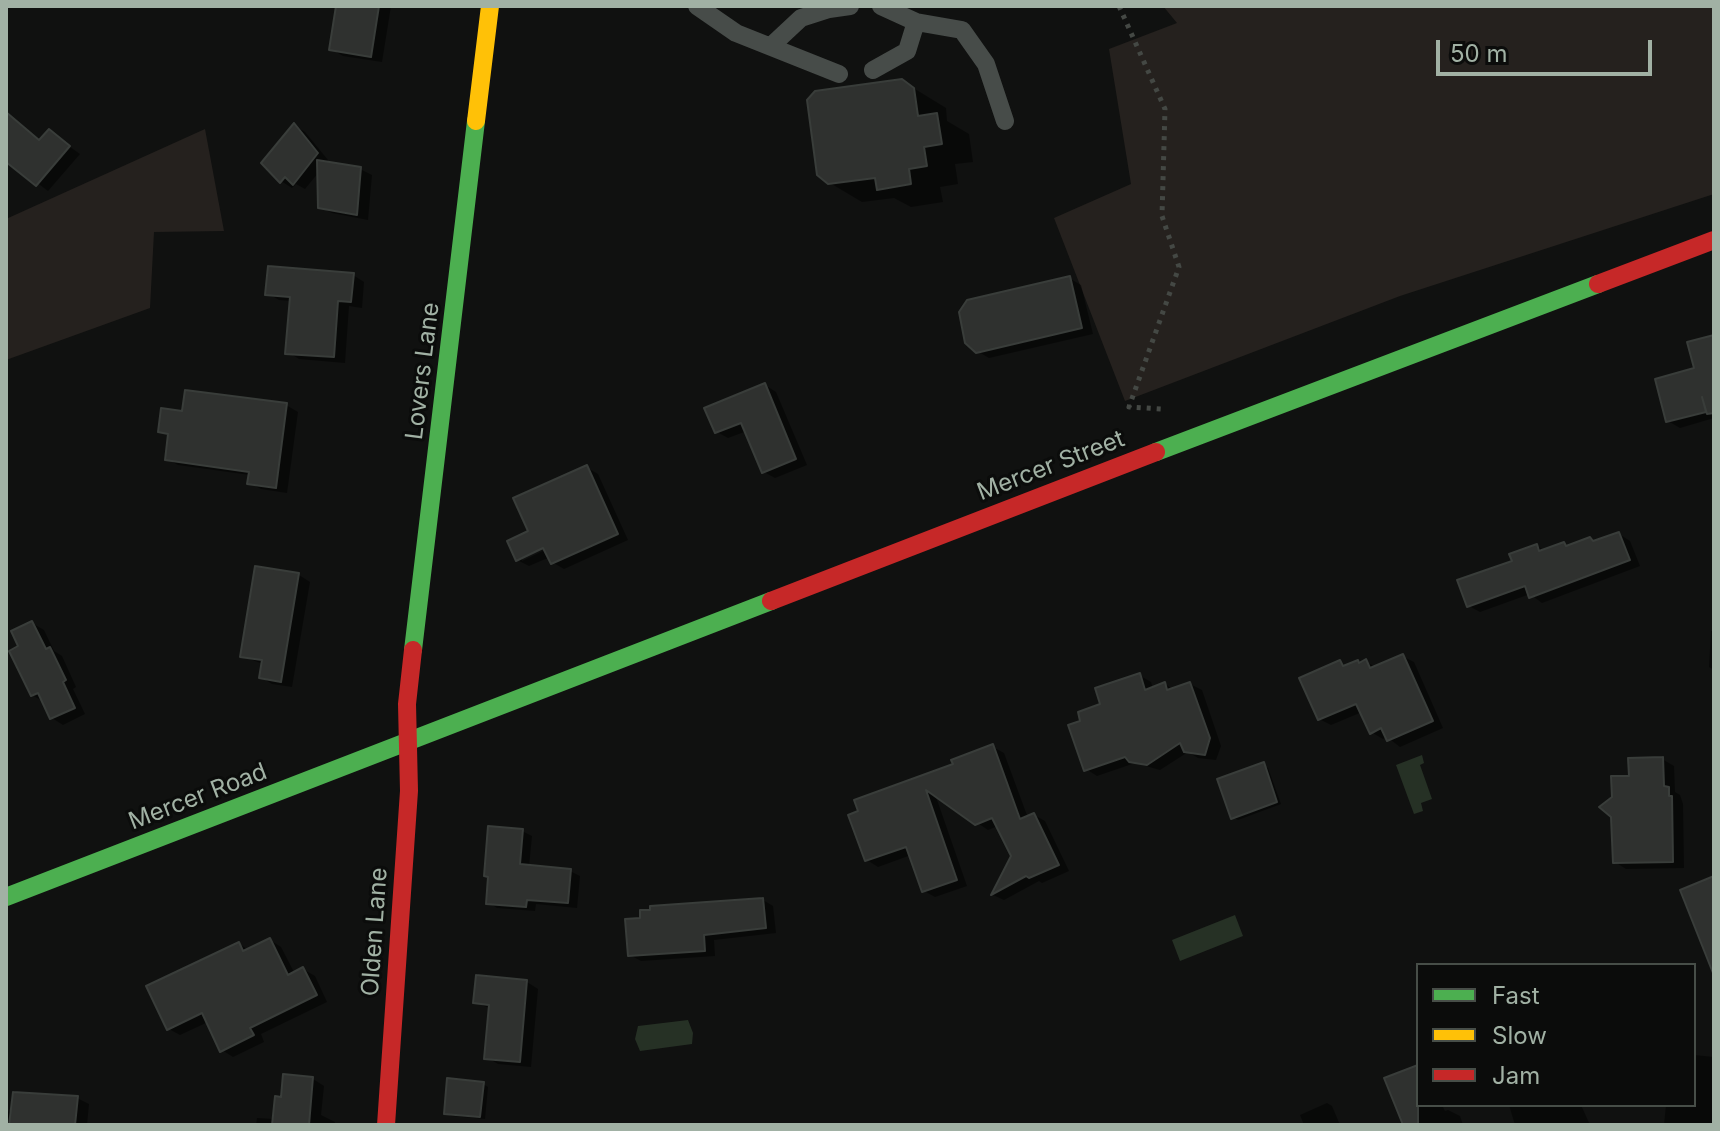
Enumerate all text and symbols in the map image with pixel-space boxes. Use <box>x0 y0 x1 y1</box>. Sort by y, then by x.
scale bar <box>1440 24 1656 74</box>
text: 50 m <box>1450 39 1508 68</box>
street label: Lovers Lane <box>400 301 446 441</box>
street label: Mercer Street <box>973 425 1129 507</box>
street label: Mercer Road <box>125 757 271 837</box>
street label: Olden Lane <box>356 867 394 997</box>
legend <box>1416 963 1696 1107</box>
text: Fast <box>1492 981 1540 1010</box>
text: Slow <box>1492 1021 1547 1050</box>
text: Jam <box>1492 1061 1540 1090</box>

